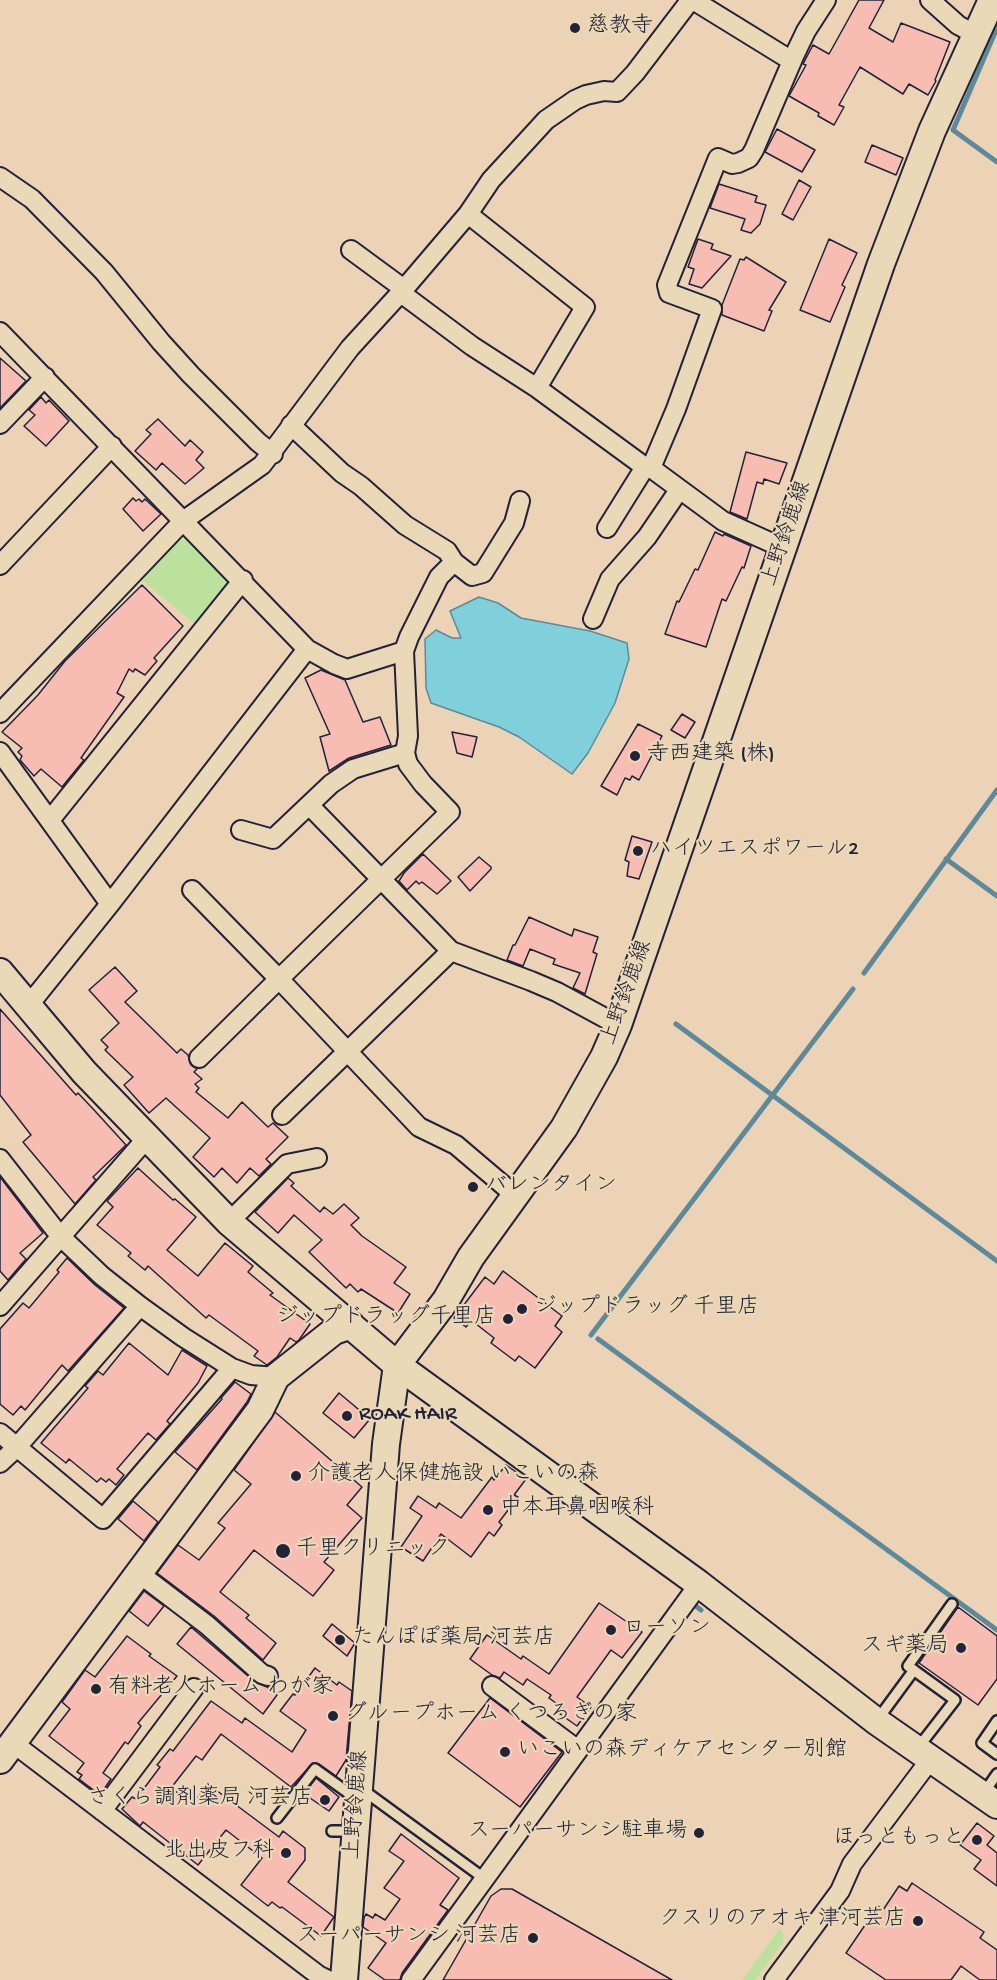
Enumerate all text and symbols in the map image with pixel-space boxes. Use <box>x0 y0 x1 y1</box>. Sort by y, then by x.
place label: 慈教寺 <box>587 15 653 41</box>
marker: 慈教寺 <box>568 21 582 35</box>
street label: 上野鈴鹿線 <box>758 478 818 590</box>
place label: 寺西建築 (株) <box>647 743 775 769</box>
marker: 寺西建築 (株) <box>628 749 642 763</box>
place label: ハイツエスポワール2 <box>650 838 859 864</box>
marker: ハイツエスポワール2 <box>631 844 645 858</box>
street label: 上野鈴鹿線 <box>597 937 659 1049</box>
place label: バレンタイン <box>485 1174 617 1200</box>
marker: バレンタイン <box>466 1180 480 1194</box>
place label: ジップドラッグ 千里店 <box>534 1296 759 1322</box>
marker: ジップドラッグ 千里店 <box>515 1302 529 1316</box>
place label: ジップドラッグ千里店 <box>276 1306 496 1332</box>
marker: ジップドラッグ千里店 <box>501 1312 515 1326</box>
place label: ROAK HAIR <box>359 1403 456 1429</box>
marker: ROAK HAIR <box>340 1409 354 1423</box>
place label: 介護老人保健施設 いこいの森 <box>308 1463 599 1489</box>
marker: 介護老人保健施設 いこいの森 <box>289 1469 303 1483</box>
place label: 中本耳鼻咽喉科 <box>500 1497 654 1523</box>
marker: 中本耳鼻咽喉科 <box>481 1503 495 1517</box>
place label: 千里クリニック <box>296 1538 450 1564</box>
marker: 千里クリニック <box>274 1542 292 1560</box>
place label: ローソン <box>623 1617 711 1643</box>
marker: ローソン <box>604 1623 618 1637</box>
place label: たんぽぽ薬局 河芸店 <box>352 1627 555 1653</box>
marker: たんぽぽ薬局 河芸店 <box>333 1633 347 1647</box>
place label: スギ薬局 <box>861 1635 949 1661</box>
marker: スギ薬局 <box>954 1641 968 1655</box>
place label: 有料老人ホーム わが家 <box>108 1676 333 1702</box>
marker: 有料老人ホーム わが家 <box>89 1682 103 1696</box>
place label: グループホーム くつろぎの家 <box>345 1703 637 1729</box>
marker: グループホーム くつろぎの家 <box>326 1709 340 1723</box>
place label: いこいの森ディケアセンター別館 <box>517 1739 847 1765</box>
marker: いこいの森ディケアセンター別館 <box>498 1745 512 1759</box>
street label: 上野鈴鹿線 <box>341 1749 375 1861</box>
place label: さくら調剤薬局 河芸店 <box>88 1787 313 1813</box>
marker: さくら調剤薬局 河芸店 <box>318 1793 332 1807</box>
place label: スーパーサンシ駐車場 <box>468 1820 687 1846</box>
marker: スーパーサンシ駐車場 <box>692 1826 706 1840</box>
place label: ほっともっと <box>833 1827 965 1853</box>
marker: ほっともっと <box>970 1833 984 1847</box>
place label: 北出皮フ科 <box>164 1840 274 1866</box>
marker: 北出皮フ科 <box>279 1846 293 1860</box>
place label: クスリのアオキ 津河芸店 <box>659 1908 906 1934</box>
marker: クスリのアオキ 津河芸店 <box>911 1914 925 1928</box>
place label: スーパーサンシ 河芸店 <box>297 1925 521 1951</box>
marker: スーパーサンシ 河芸店 <box>526 1931 540 1945</box>

